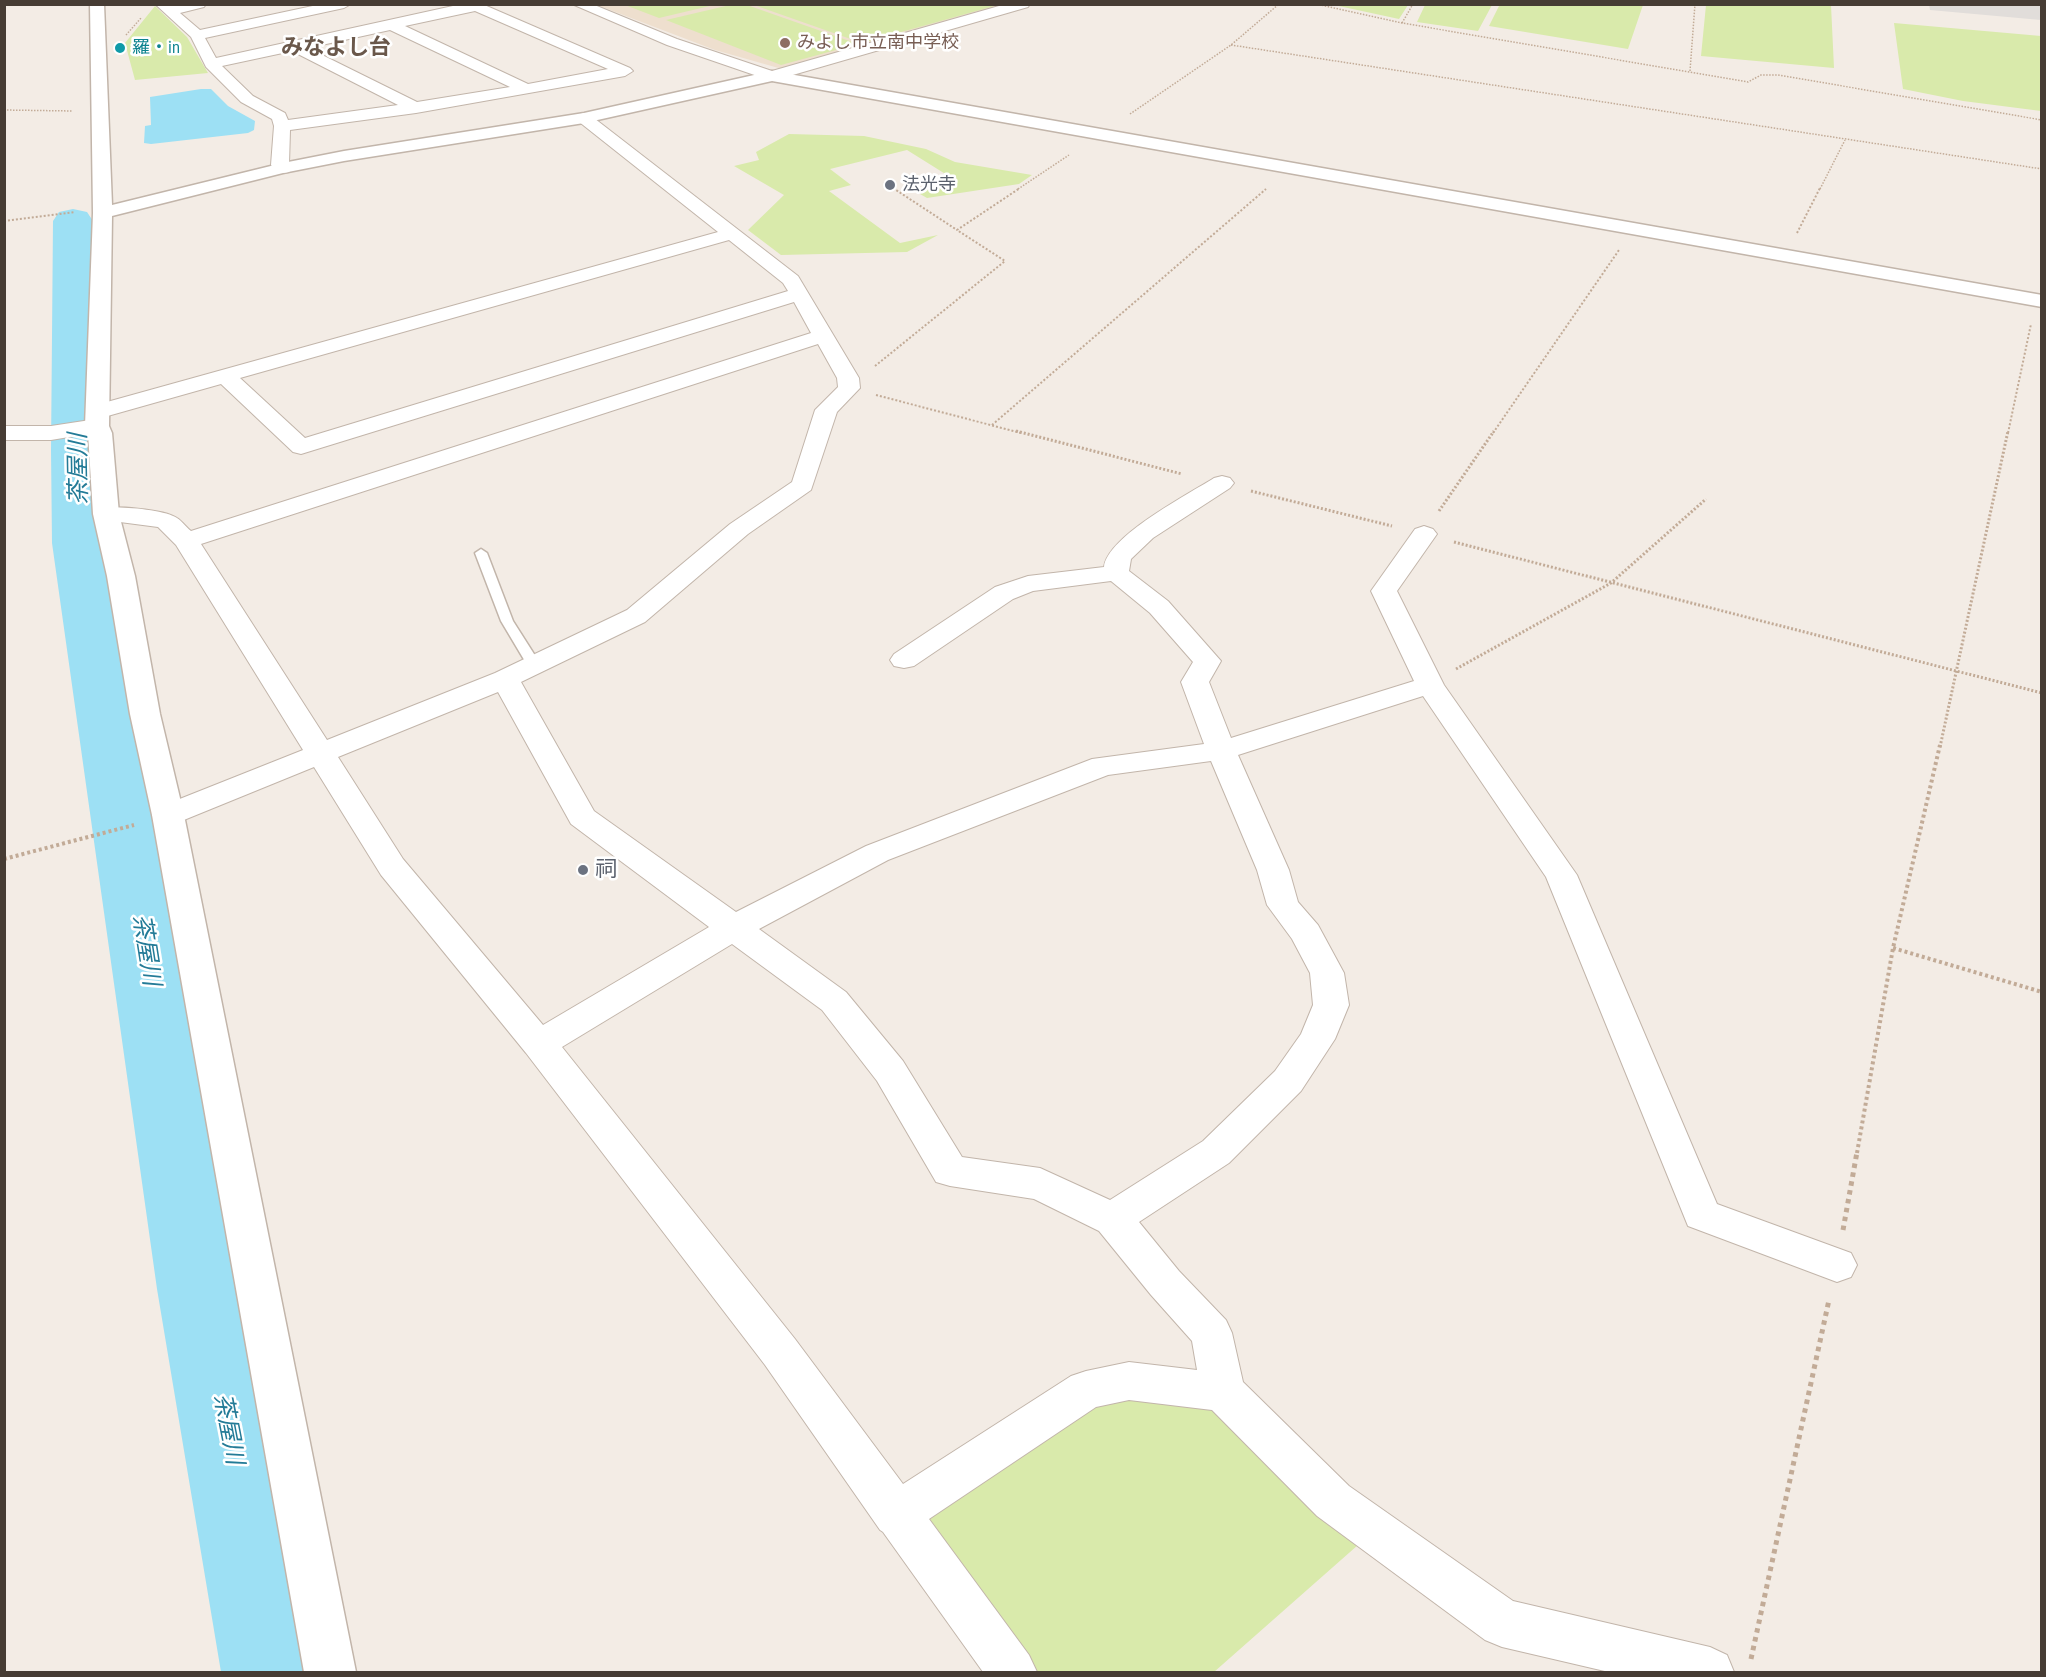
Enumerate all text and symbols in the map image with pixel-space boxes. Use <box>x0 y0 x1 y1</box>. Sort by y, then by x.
place label: みよし市立南中学校 <box>797 32 959 54</box>
district label: みなよし台 <box>281 35 391 61</box>
marker: みよし市立南中学校 <box>778 36 792 50</box>
place label: 羅・in <box>132 37 180 59</box>
marker: 羅・in <box>113 41 127 55</box>
place label: 法光寺 <box>902 174 956 196</box>
marker: 法光寺 <box>883 178 897 192</box>
water label: 茶屋川 <box>64 433 94 505</box>
place label: 祠 <box>595 857 617 883</box>
marker: 祠 <box>576 863 590 877</box>
water label: 茶屋川 <box>126 912 166 988</box>
water label: 茶屋川 <box>207 1391 249 1467</box>

